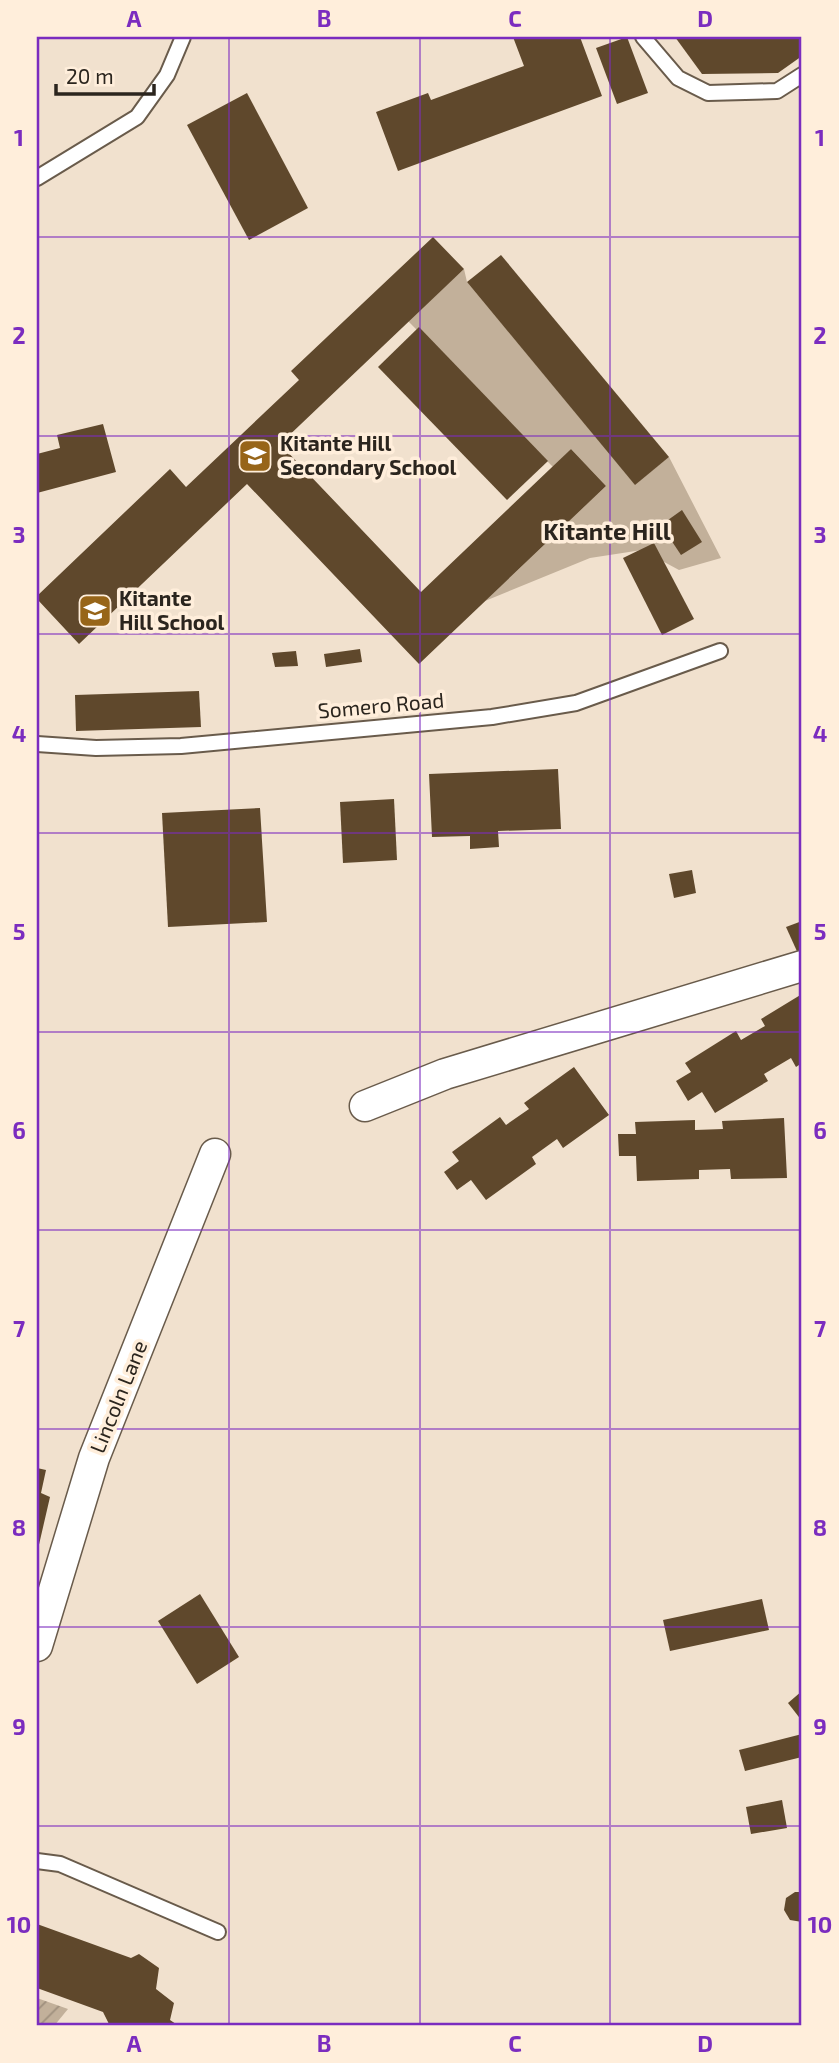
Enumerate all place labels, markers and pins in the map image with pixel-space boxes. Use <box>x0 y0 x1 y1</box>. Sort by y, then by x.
place label: Kitante Hill Secondary School <box>280 430 457 480</box>
school or university icon: Kitante Hill Secondary School <box>236 437 274 475</box>
place label: Kitante Hill School <box>119 585 225 634</box>
school or university icon: Kitante Hill School <box>76 592 114 630</box>

